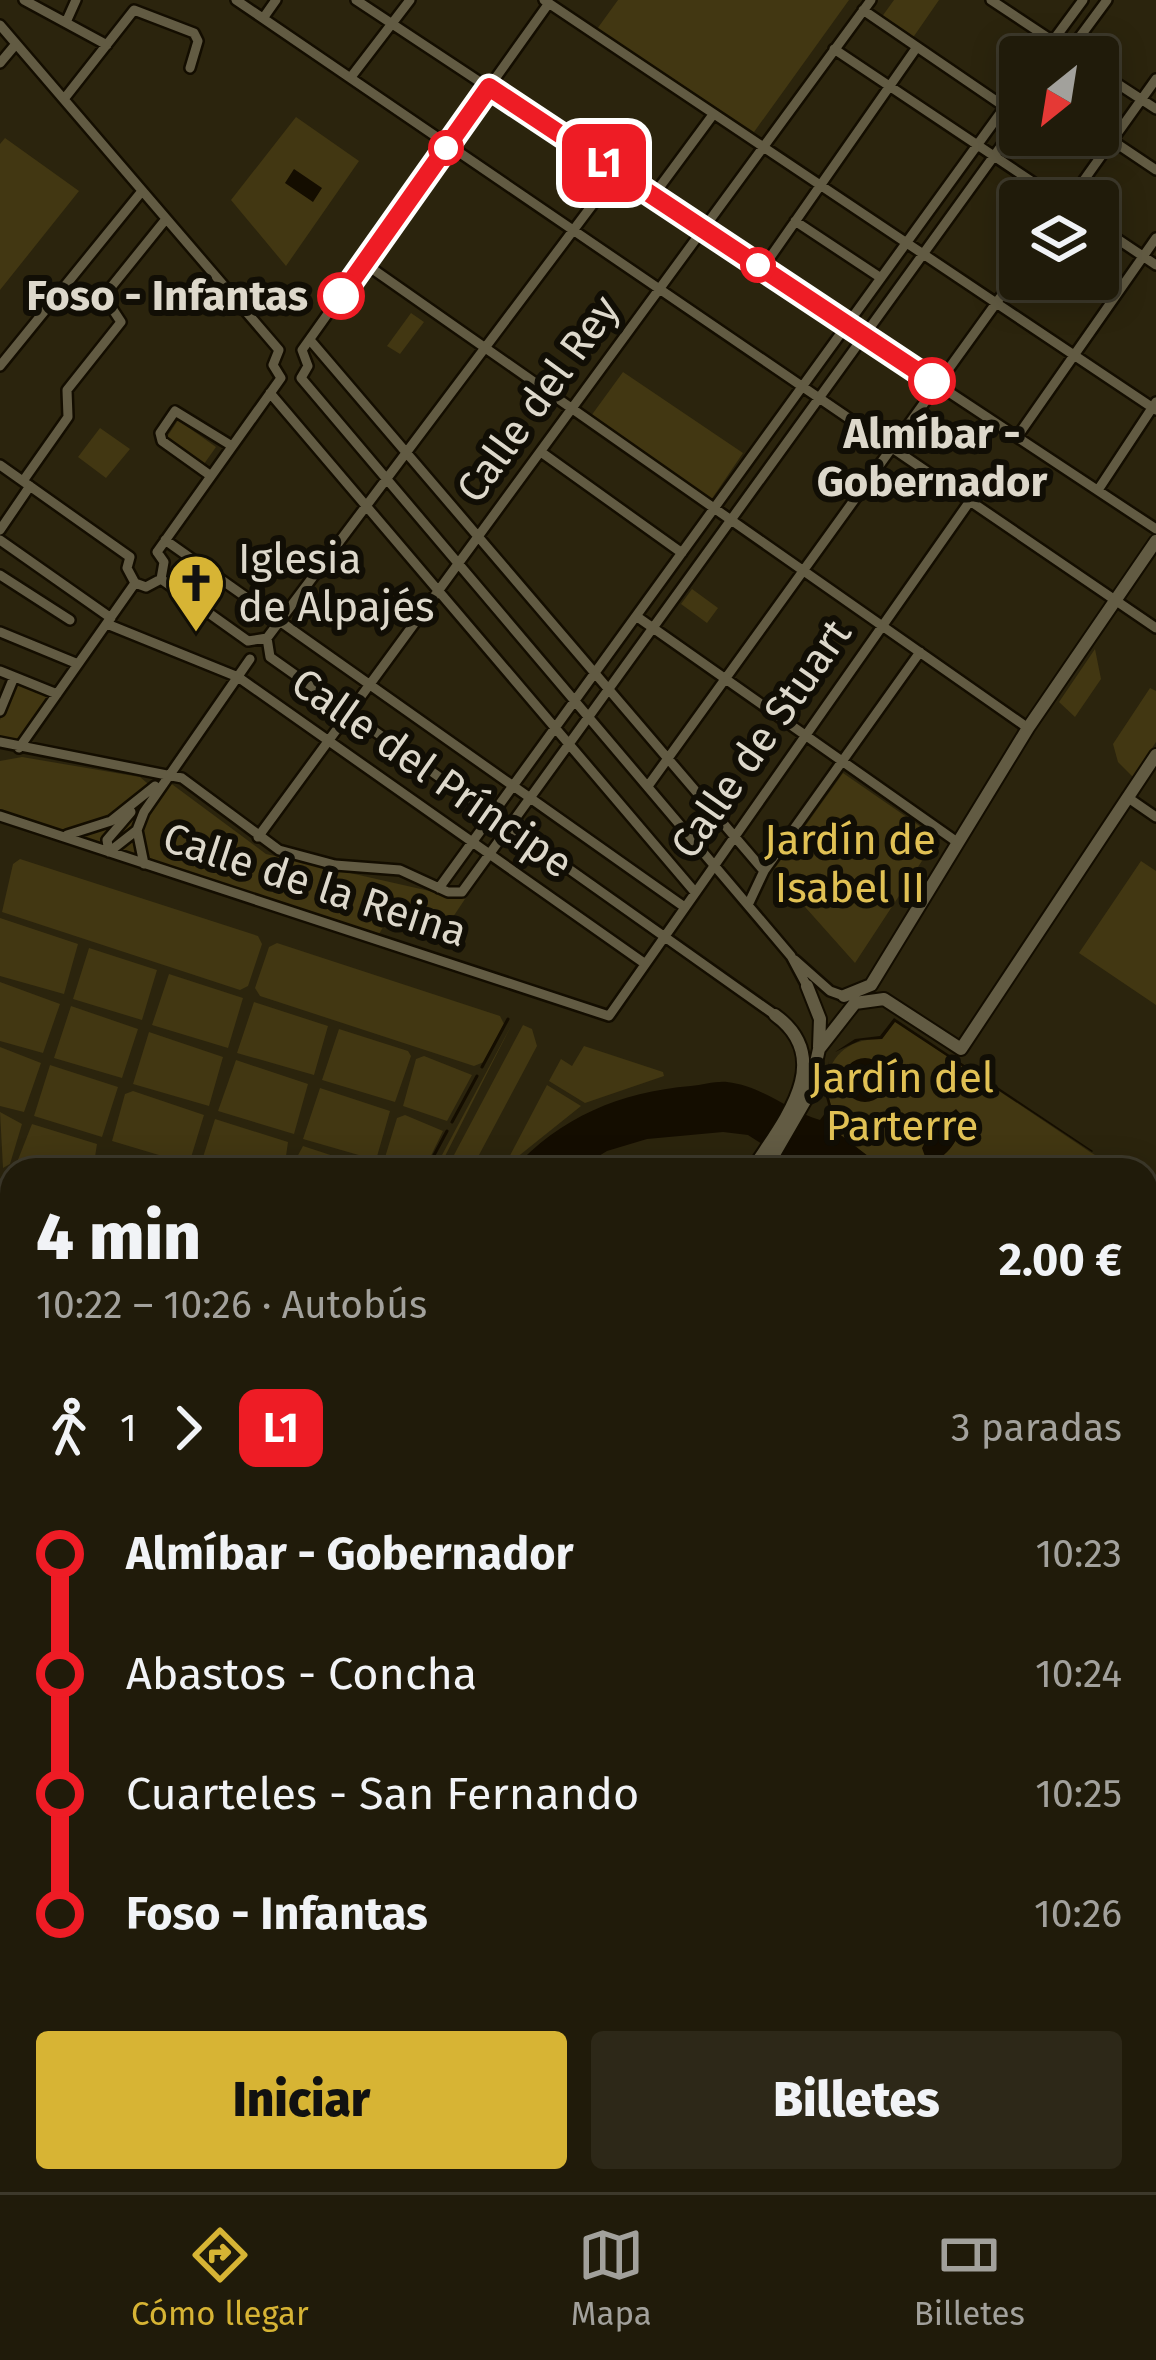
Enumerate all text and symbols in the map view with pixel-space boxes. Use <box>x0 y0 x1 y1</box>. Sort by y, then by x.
north arrow <box>999 36 1119 156</box>
map controls <box>999 36 1119 300</box>
line badge: L1 <box>550 124 658 202</box>
unlabelled marker <box>430 132 462 164</box>
text: L1 <box>586 138 622 188</box>
button: layers <box>999 180 1119 300</box>
unlabelled marker <box>742 249 774 281</box>
place label: Foso - Infantas <box>26 271 308 321</box>
marker: Foso - Infantas <box>319 274 363 318</box>
street label: Calle del Rey <box>446 286 630 512</box>
marker: Almíbar - Gobernador <box>910 359 954 403</box>
place label: Almíbar - Gobernador <box>817 409 1047 507</box>
place label: Iglesia de Alpajés <box>238 534 435 632</box>
church icon: Iglesia de Alpajés <box>165 552 227 634</box>
street label: Calle de Stuart <box>660 609 862 868</box>
street label: Calle del Príncipe <box>282 657 582 889</box>
street label: Calle de la Reina <box>157 812 473 958</box>
park label: Jardín de Isabel II <box>764 815 936 913</box>
park label: Jardín del Parterre <box>810 1053 994 1151</box>
text: 4 min <box>36 1197 201 1276</box>
text: 2.00 € <box>999 1233 1122 1287</box>
text: 10:22 – 10:26 · Autobús <box>36 1282 427 1328</box>
icon: walk <box>36 1395 102 1461</box>
icon: forward <box>155 1395 221 1461</box>
text: L1 <box>263 1403 299 1453</box>
text: 1 <box>120 1405 137 1451</box>
text: 3 paradas <box>951 1405 1122 1451</box>
text: Almíbar - Gobernador <box>126 1527 573 1581</box>
text: 10:23 <box>1035 1531 1122 1577</box>
text: Abastos - Concha <box>126 1647 477 1701</box>
text: 10:24 <box>1035 1651 1122 1697</box>
text: Cuarteles - San Fernando <box>126 1767 639 1821</box>
text: 10:25 <box>1035 1771 1122 1817</box>
text: Foso - Infantas <box>126 1887 428 1941</box>
text: 10:26 <box>1034 1891 1122 1937</box>
button: Iniciar <box>36 2031 567 2169</box>
button: Billetes <box>591 2031 1122 2169</box>
tab: Cómo llegar <box>131 2222 309 2334</box>
tab: Mapa <box>571 2222 652 2334</box>
tab: Billetes <box>914 2222 1025 2334</box>

